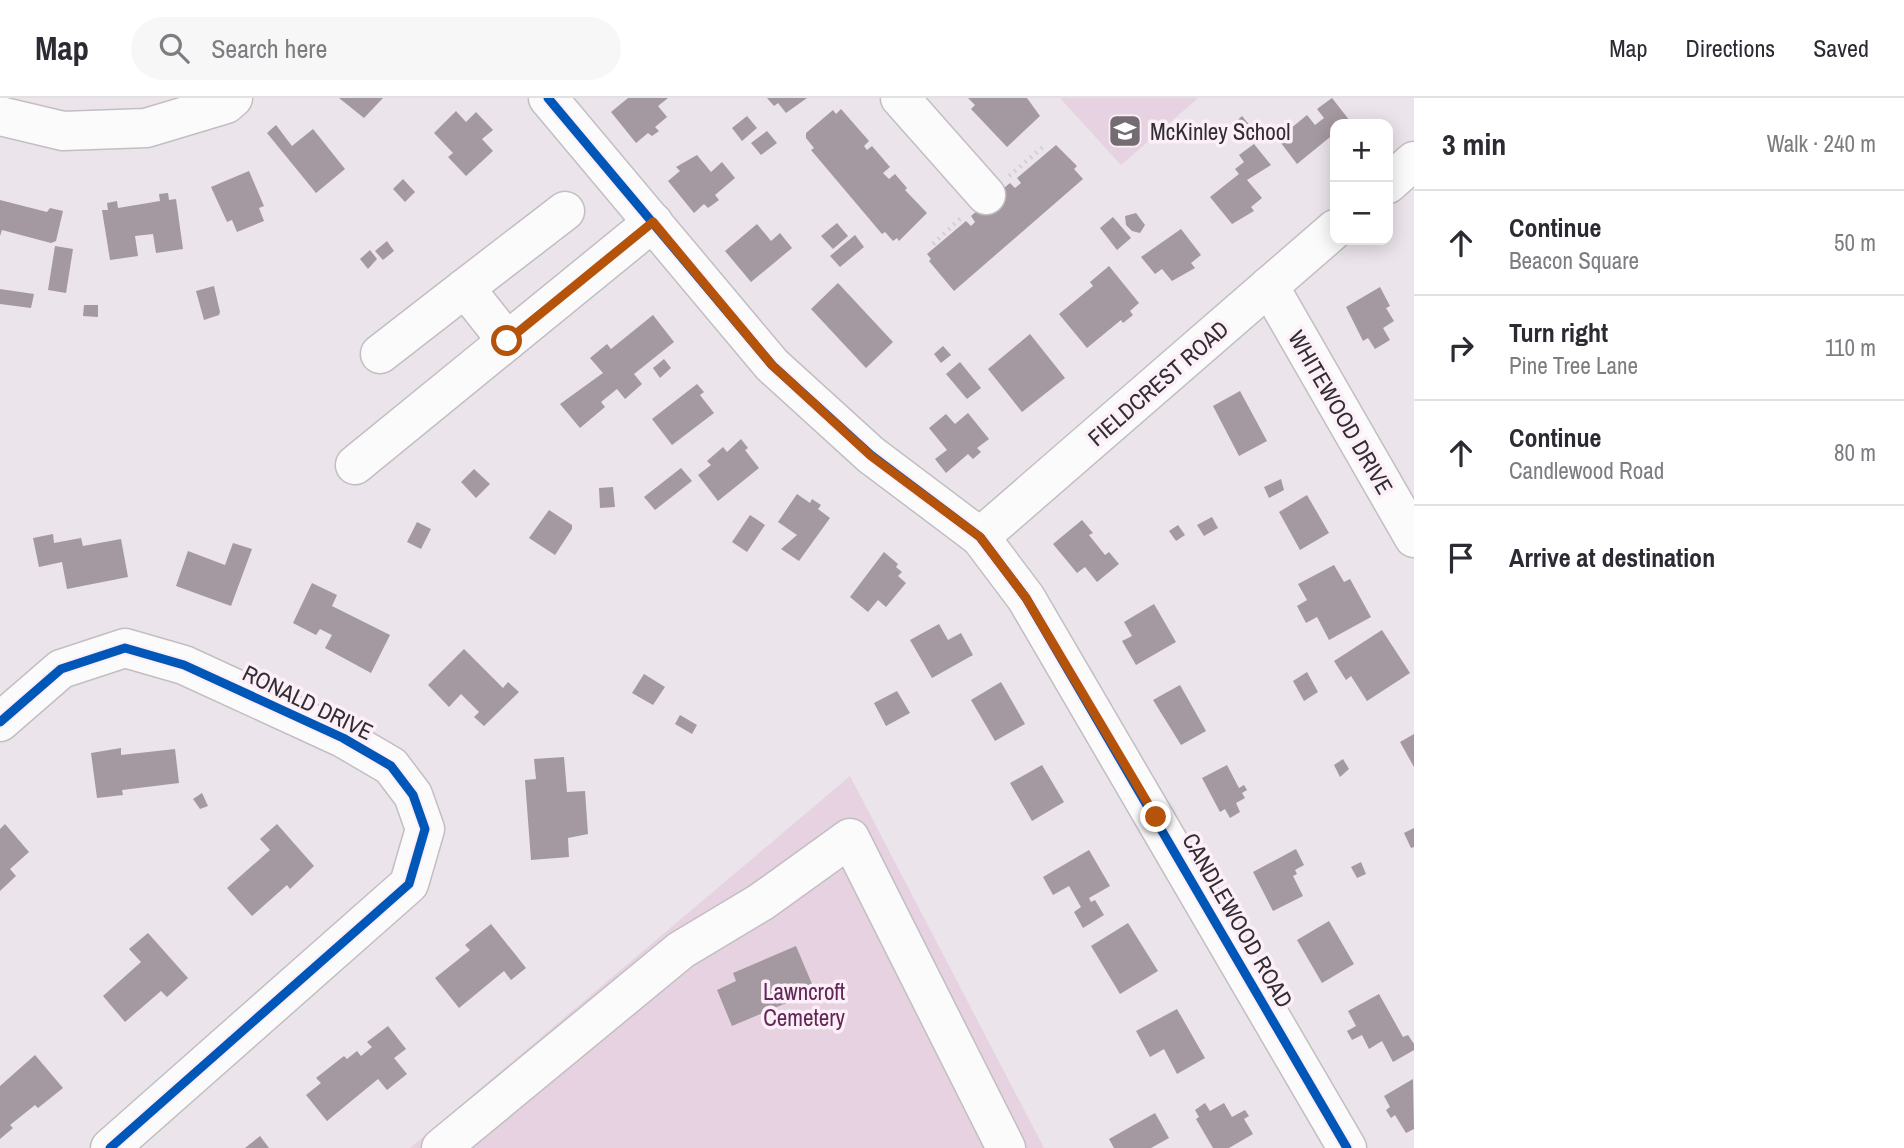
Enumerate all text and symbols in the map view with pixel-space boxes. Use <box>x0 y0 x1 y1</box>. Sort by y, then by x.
search box <box>131 17 621 80</box>
text: Map <box>35 26 89 70</box>
icon: search <box>155 29 193 67</box>
text: Search here <box>211 31 327 66</box>
text: Map <box>1609 32 1647 64</box>
text: Directions <box>1685 32 1775 64</box>
text: Saved <box>1813 32 1869 64</box>
school or university icon: McKinley School <box>1106 112 1144 150</box>
place label: McKinley School <box>1150 116 1290 147</box>
map controls <box>1330 119 1393 245</box>
button: + <box>1330 119 1393 182</box>
text: 3 min <box>1442 124 1506 164</box>
text: Walk · 240 m <box>1767 128 1876 159</box>
button: − <box>1330 182 1393 245</box>
text: Continue <box>1509 210 1601 245</box>
icon: ahead <box>1442 224 1480 262</box>
text: 50 m <box>1834 227 1876 258</box>
text: Beacon Square <box>1509 245 1639 276</box>
street label: FIELDCREST ROAD <box>1081 313 1235 453</box>
text: Turn right <box>1509 315 1608 350</box>
street label: WHITEWOOD DRIVE <box>1281 324 1401 500</box>
route start <box>491 325 522 356</box>
icon: right <box>1442 329 1480 367</box>
text: 110 m <box>1825 332 1876 363</box>
text: Pine Tree Lane <box>1509 350 1638 381</box>
text: Continue <box>1509 420 1601 455</box>
icon: ahead <box>1442 434 1480 472</box>
text: 80 m <box>1834 437 1876 468</box>
text: Candlewood Road <box>1509 455 1664 486</box>
icon: arrive <box>1442 539 1480 577</box>
text: Arrive at destination <box>1509 540 1715 575</box>
street label: RONALD DRIVE <box>238 657 378 747</box>
route end <box>1140 801 1171 832</box>
street label: CANDLEWOOD ROAD <box>1175 827 1301 1013</box>
park label: Lawncroft Cemetery <box>763 976 845 1033</box>

